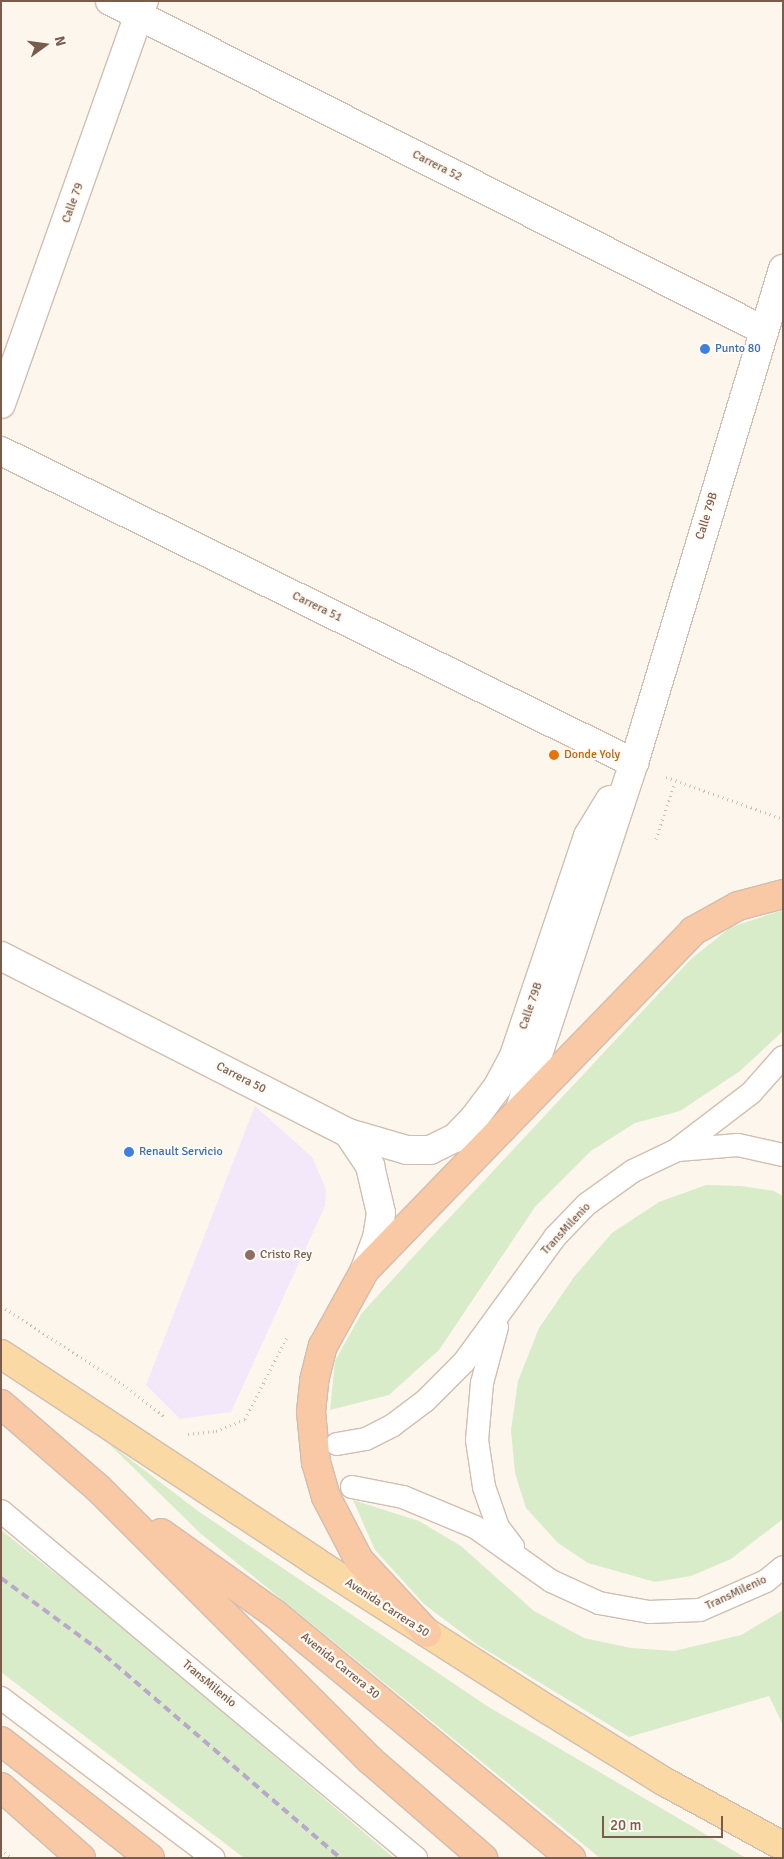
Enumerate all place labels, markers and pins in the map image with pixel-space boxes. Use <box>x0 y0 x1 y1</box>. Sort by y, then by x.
place label: Punto 80 <box>715 342 761 356</box>
marker: Punto 80 <box>699 343 711 355</box>
place label: Donde Yoly <box>564 748 620 762</box>
marker: Donde Yoly <box>548 749 560 761</box>
place label: Renault Servicio <box>139 1145 223 1159</box>
marker: Renault Servicio <box>123 1146 135 1158</box>
place label: Cristo Rey <box>260 1248 312 1262</box>
marker: Cristo Rey <box>244 1249 256 1261</box>

